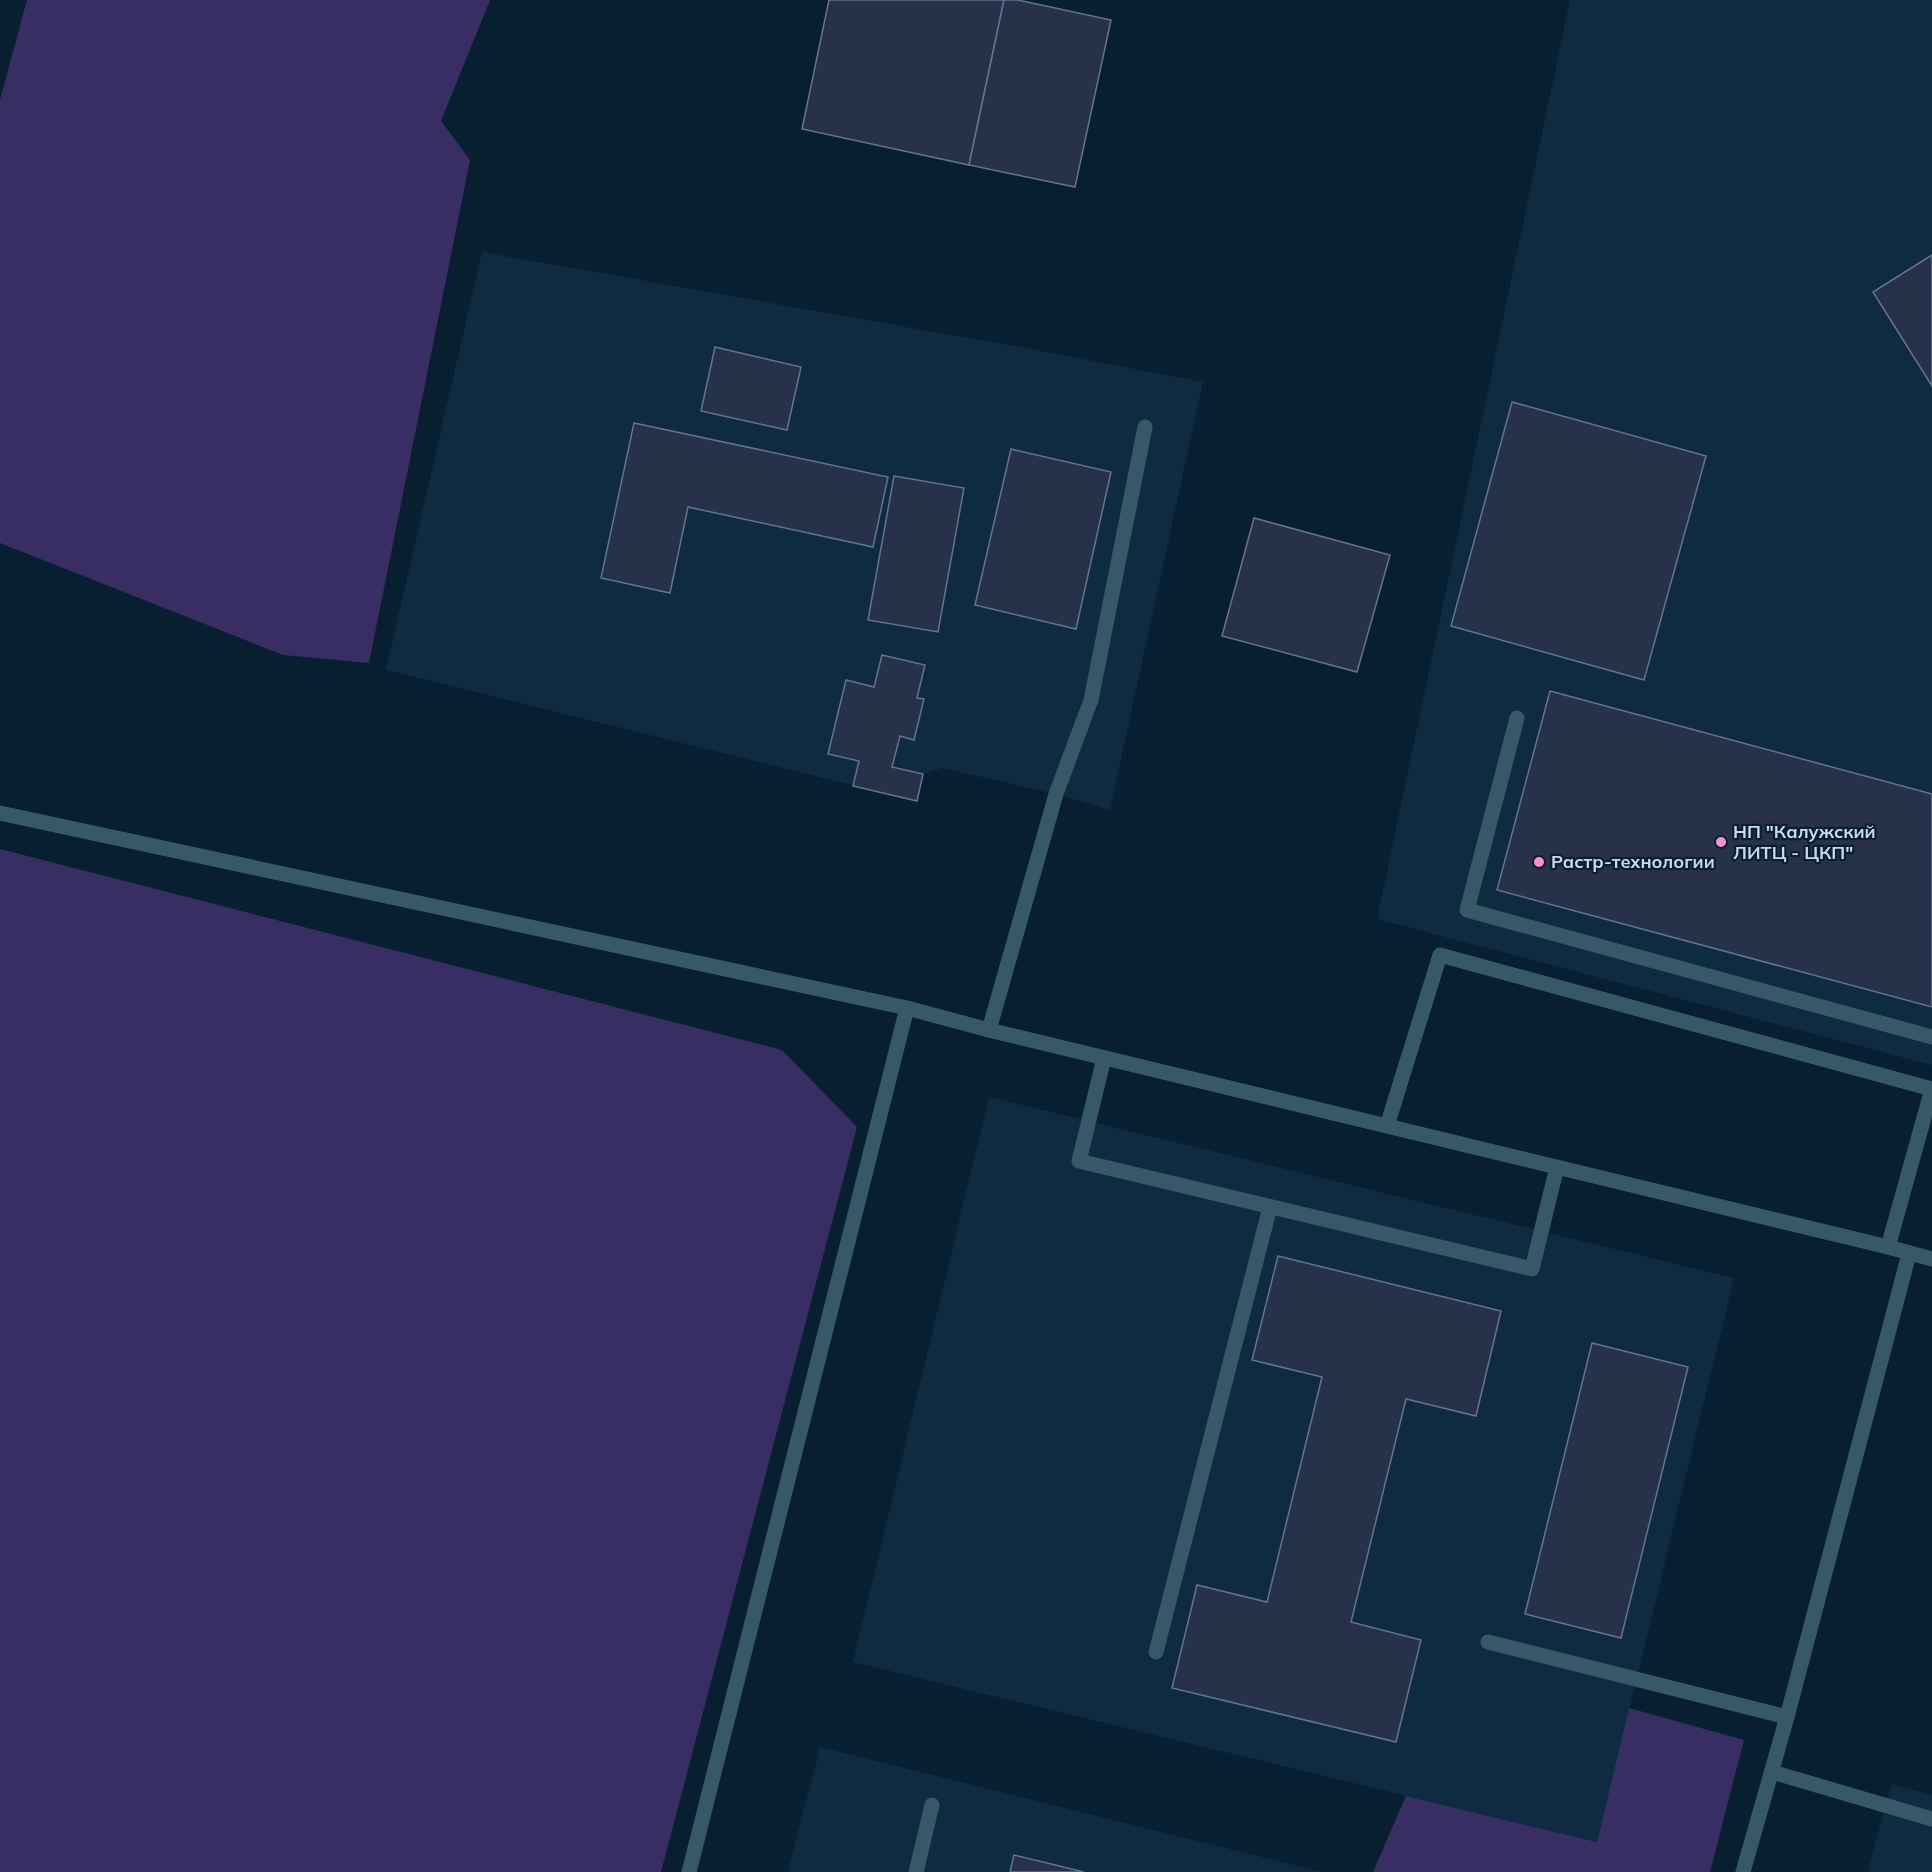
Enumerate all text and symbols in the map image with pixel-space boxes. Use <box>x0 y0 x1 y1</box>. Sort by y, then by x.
place label: НП "Калужский ЛИТЦ - ЦКП" <box>1733 820 1876 864</box>
marker: НП "Калужский ЛИТЦ - ЦКП" <box>1714 835 1728 849</box>
place label: Растр-технологии <box>1551 850 1715 873</box>
marker: Растр-технологии <box>1532 855 1546 869</box>

